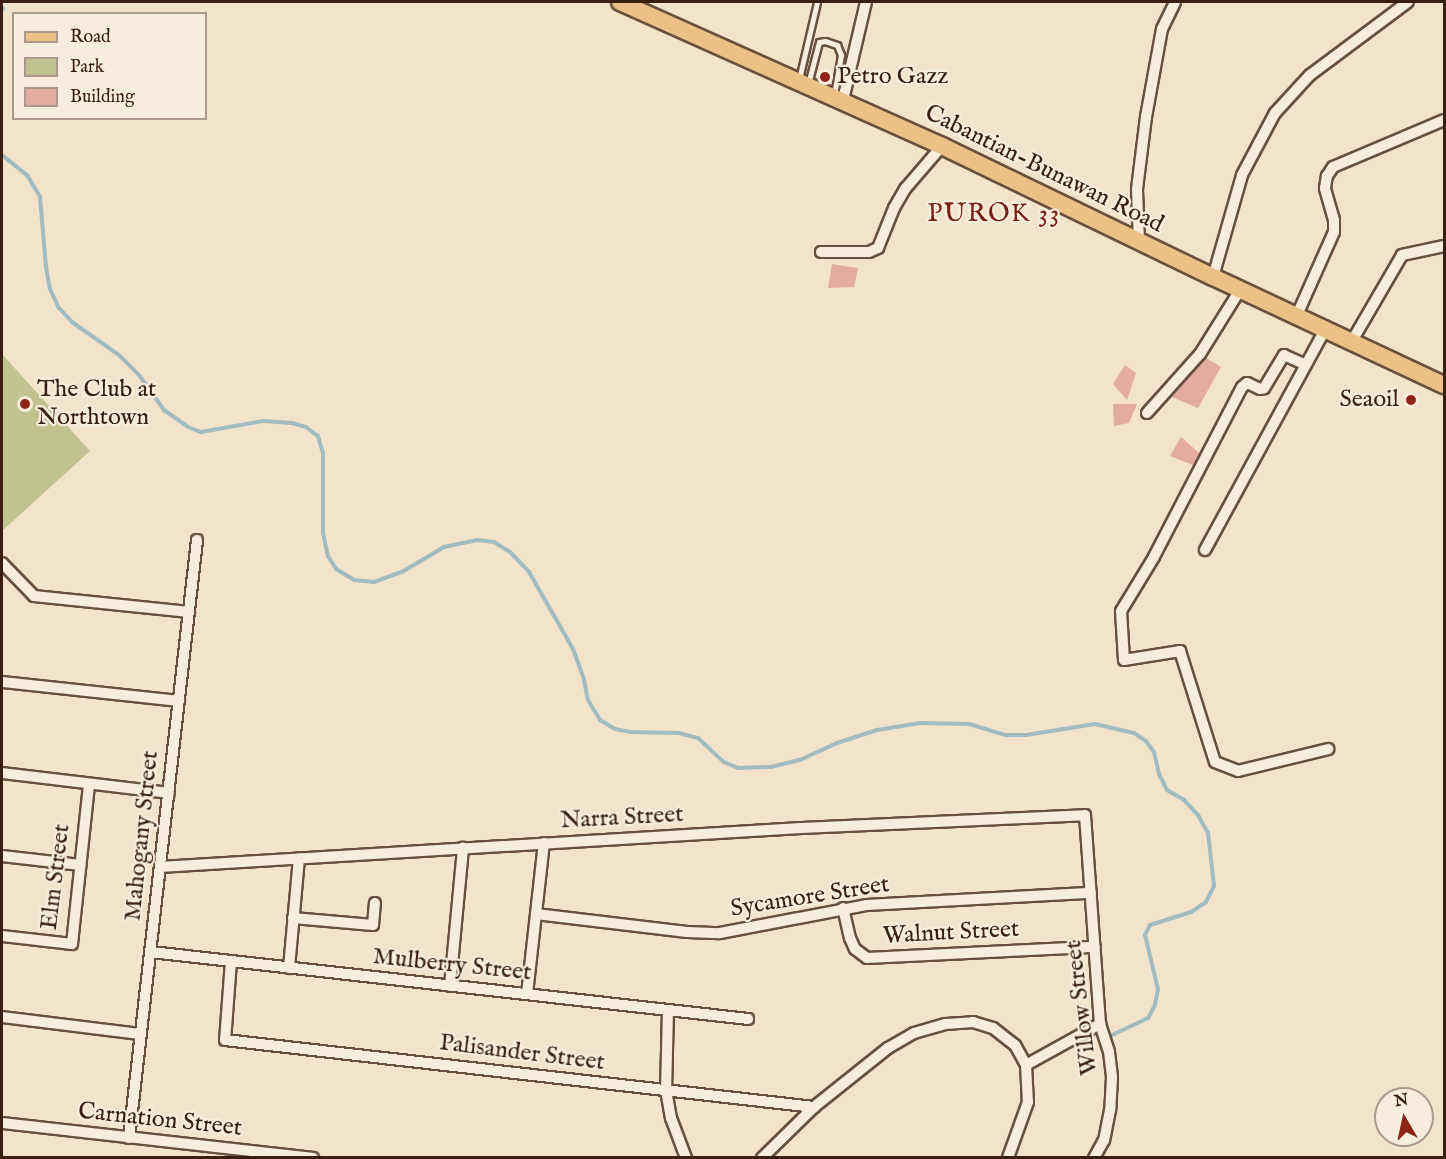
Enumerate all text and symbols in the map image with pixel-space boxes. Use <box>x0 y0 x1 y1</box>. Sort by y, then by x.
legend <box>12 12 207 120</box>
text: Road <box>70 26 111 49</box>
text: Park <box>70 56 104 79</box>
place label: Petro Gazz <box>837 63 948 91</box>
marker: Petro Gazz <box>818 70 832 84</box>
text: Building <box>70 86 135 109</box>
street label: Cabantian-Bunawan Road <box>920 99 1168 239</box>
district label: PUROK 33 <box>927 198 1061 230</box>
place label: The Club at Northtown <box>37 376 156 432</box>
place label: Seaoil <box>1339 386 1399 414</box>
marker: Seaoil <box>1404 393 1418 407</box>
marker: The Club at Northtown <box>18 397 32 411</box>
street label: Mahogany Street <box>119 749 165 923</box>
street label: Narra Street <box>560 800 684 836</box>
street label: Elm Street <box>35 822 77 932</box>
street label: Sycamore Street <box>729 870 891 924</box>
street label: Walnut Street <box>882 915 1020 951</box>
street label: Willow Street <box>1059 939 1105 1077</box>
street label: Mulberry Street <box>371 942 533 988</box>
street label: Palisander Street <box>438 1029 606 1077</box>
north arrow <box>1374 1087 1434 1147</box>
text: N <box>1393 1090 1410 1112</box>
street label: Carnation Street <box>77 1097 243 1143</box>

